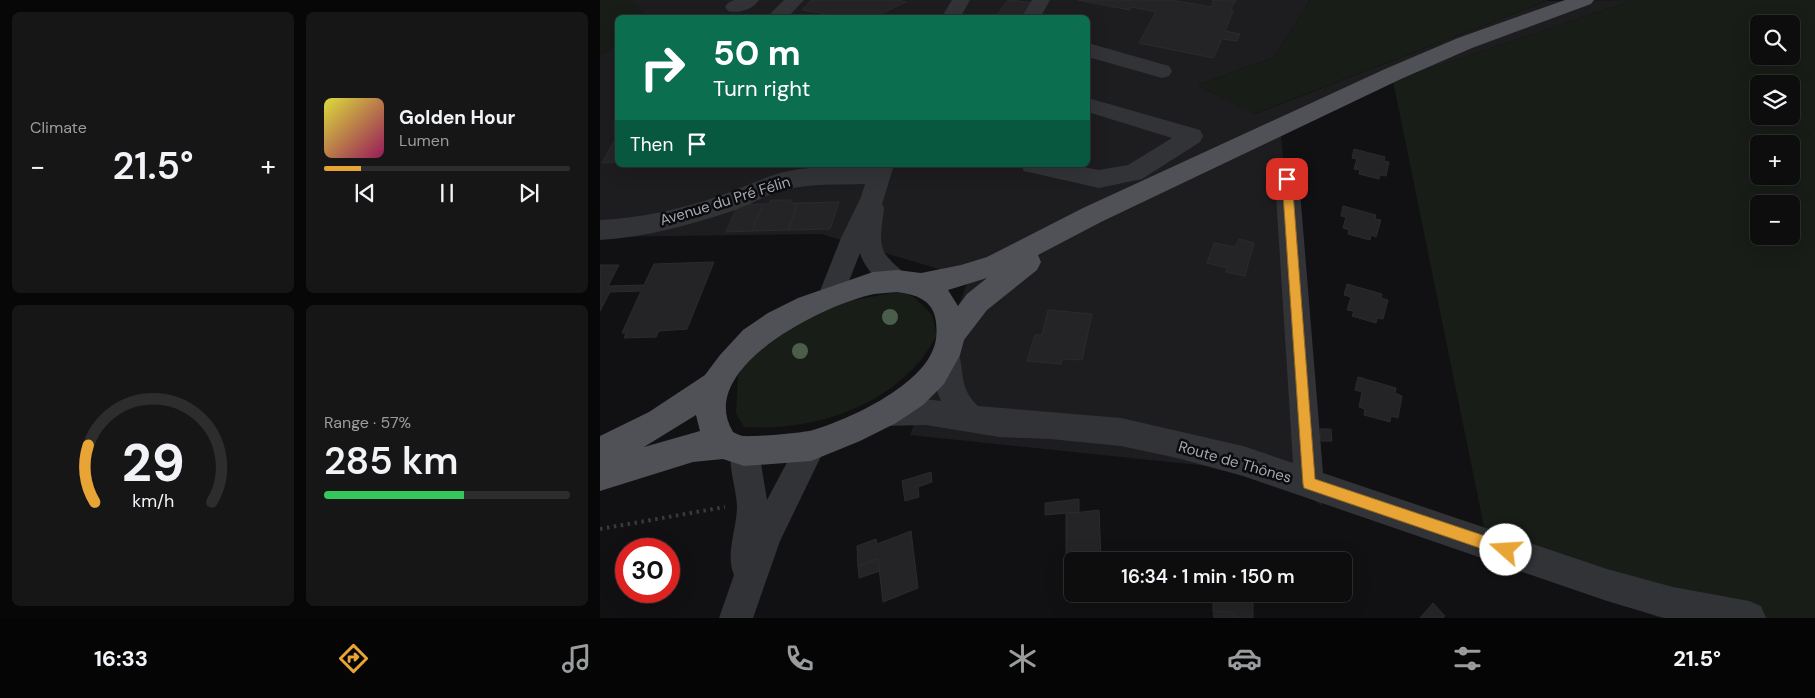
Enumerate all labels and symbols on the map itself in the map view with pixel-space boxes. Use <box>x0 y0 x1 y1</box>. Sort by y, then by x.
pin <box>1266 158 1308 200</box>
street label: Avenue du Pré Félin <box>657 172 793 230</box>
street label: Route de Thônes <box>1176 436 1294 488</box>
position arrow <box>1479 523 1531 575</box>
speed limit sign: 30 <box>615 538 680 603</box>

